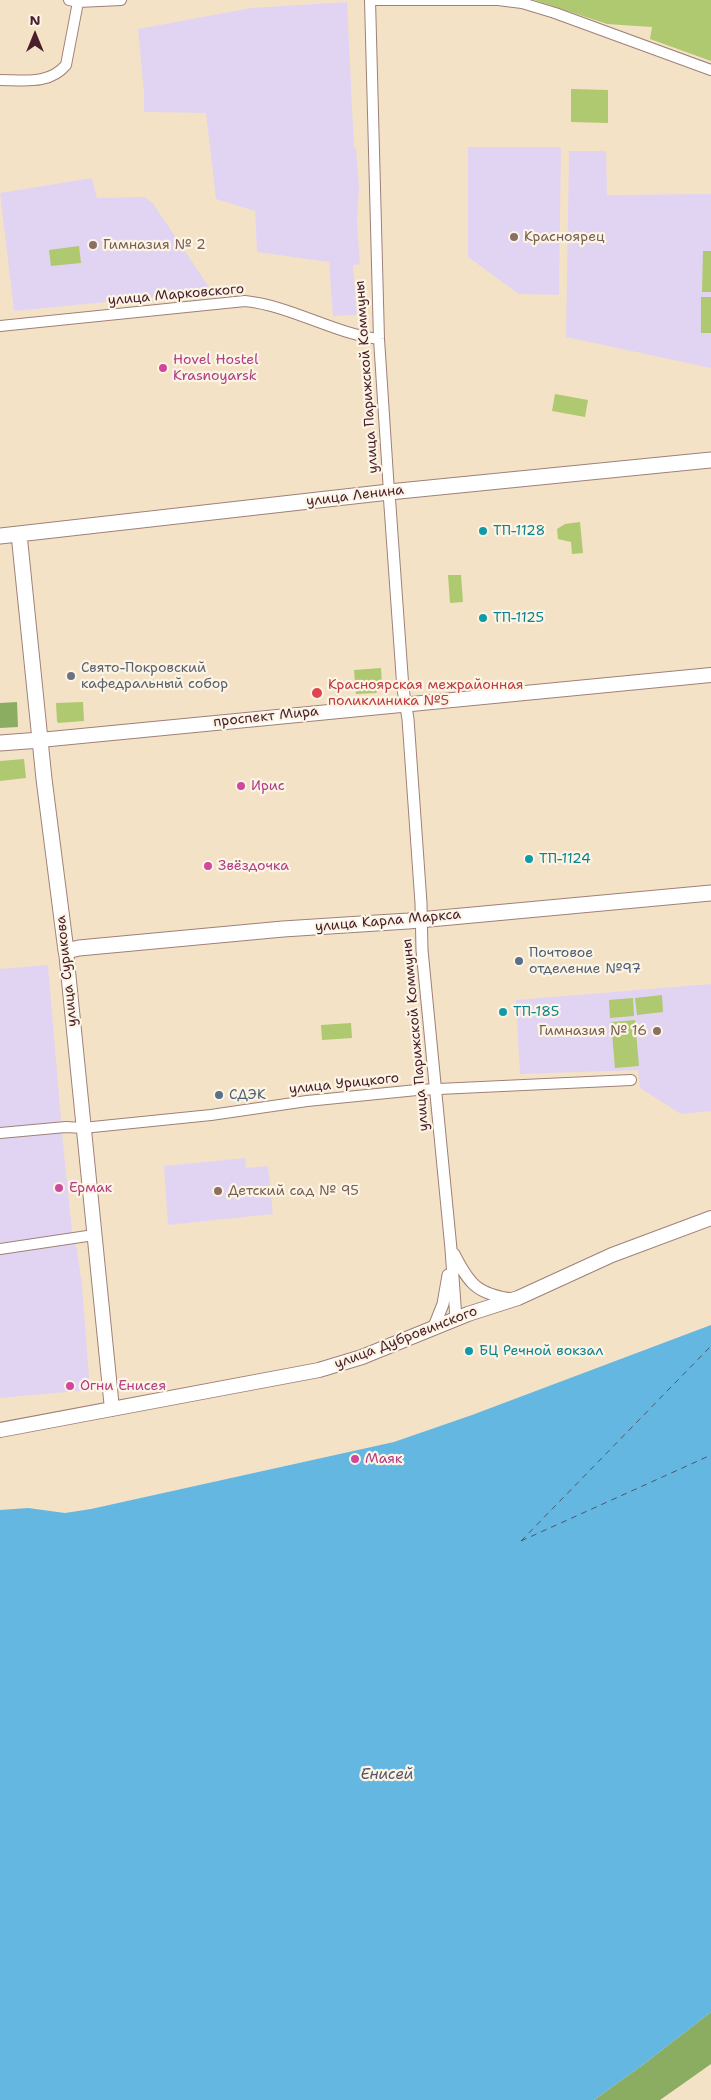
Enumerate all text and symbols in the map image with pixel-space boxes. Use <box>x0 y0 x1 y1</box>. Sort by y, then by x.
north arrow <box>10 10 60 60</box>
text: N <box>29 11 41 29</box>
place label: Красноярец <box>524 229 605 245</box>
marker: Красноярец <box>508 231 520 243</box>
place label: Гимназия № 2 <box>103 237 206 253</box>
marker: Гимназия № 2 <box>87 239 99 251</box>
street label: улица Парижской Коммуны <box>352 280 382 474</box>
street label: улица Марковского <box>107 281 245 309</box>
place label: Hovel Hostel Krasnoyarsk <box>173 352 258 384</box>
marker: Hovel Hostel Krasnoyarsk <box>157 362 169 374</box>
street label: улица Ленина <box>305 482 405 510</box>
place label: ТП-1128 <box>493 523 545 539</box>
marker: ТП-1128 <box>477 525 489 537</box>
place label: ТП-1125 <box>493 610 544 626</box>
marker: ТП-1125 <box>477 612 489 624</box>
place label: Свято-Покровский кафедральный собор <box>81 660 228 692</box>
marker: Свято-Покровский кафедральный собор <box>65 670 77 682</box>
place label: Красноярская межрайонная поликлиника №5 <box>328 677 524 710</box>
marker: Красноярская межрайонная поликлиника №5 <box>310 686 324 700</box>
street label: проспект Мира <box>213 703 319 731</box>
place label: Ирис <box>251 778 285 794</box>
marker: Ирис <box>235 780 247 792</box>
place label: ТП-1124 <box>539 851 591 867</box>
marker: ТП-1124 <box>523 853 535 865</box>
place label: Звёздочка <box>218 858 289 874</box>
marker: Звёздочка <box>202 860 214 872</box>
street label: улица Карла Маркса <box>314 906 462 936</box>
street label: улица Сурикова <box>53 914 81 1028</box>
street label: улица Парижской Коммуны <box>399 938 433 1132</box>
place label: Почтовое отделение №97 <box>529 945 641 978</box>
marker: Почтовое отделение №97 <box>513 955 525 967</box>
place label: ТП-185 <box>513 1004 559 1020</box>
marker: ТП-185 <box>497 1006 509 1018</box>
place label: Гимназия № 16 <box>539 1023 647 1039</box>
marker: Гимназия № 16 <box>651 1025 663 1037</box>
street label: улица Урицкого <box>288 1070 400 1098</box>
place label: СДЭК <box>229 1087 266 1103</box>
marker: СДЭК <box>213 1089 225 1101</box>
place label: Ермак <box>69 1180 112 1196</box>
marker: Ермак <box>53 1182 65 1194</box>
place label: Детский сад № 95 <box>228 1183 359 1199</box>
marker: Детский сад № 95 <box>212 1185 224 1197</box>
street label: улица Дубровинского <box>332 1303 480 1373</box>
place label: БЦ Речной вокзал <box>479 1343 603 1359</box>
marker: БЦ Речной вокзал <box>463 1345 475 1357</box>
place label: Огни Енисея <box>80 1378 166 1394</box>
marker: Огни Енисея <box>64 1380 76 1392</box>
place label: Маяк <box>365 1451 402 1467</box>
marker: Маяк <box>349 1453 361 1465</box>
water label: Енисей <box>360 1766 414 1784</box>

